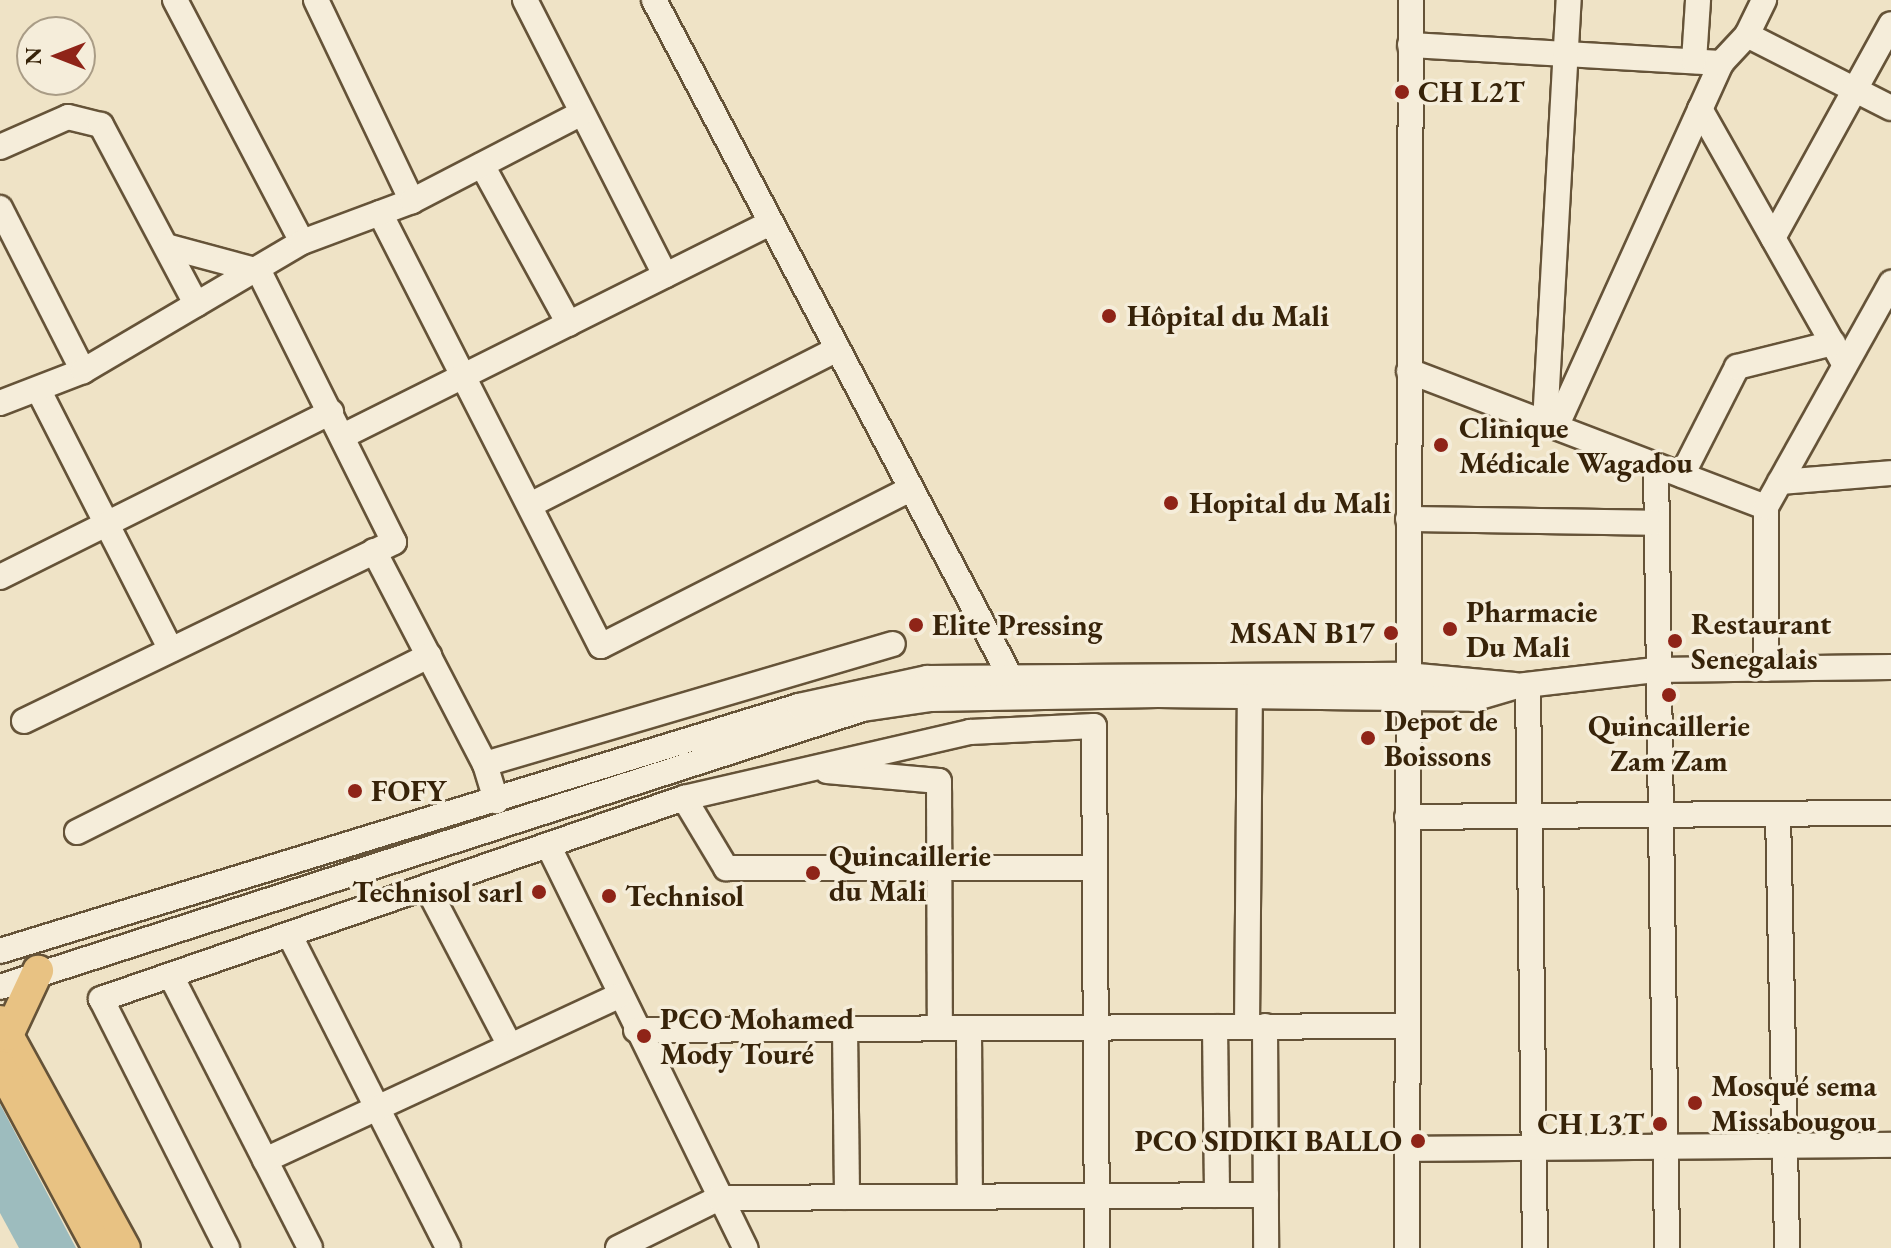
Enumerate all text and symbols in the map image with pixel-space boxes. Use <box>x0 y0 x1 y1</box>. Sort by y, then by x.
north arrow <box>16 16 96 96</box>
text: N <box>19 47 48 65</box>
place label: CH L2T <box>1418 74 1525 110</box>
marker: CH L2T <box>1393 83 1411 101</box>
place label: Hôpital du Mali <box>1127 298 1329 334</box>
marker: Hôpital du Mali <box>1098 305 1120 327</box>
place label: Clinique Médicale Wagadou <box>1459 410 1693 480</box>
marker: Clinique Médicale Wagadou <box>1430 434 1452 456</box>
place label: Hopital du Mali <box>1189 485 1391 521</box>
marker: Hopital du Mali <box>1160 492 1182 514</box>
place label: Pharmacie Du Mali <box>1466 594 1598 664</box>
place label: Restaurant Senegalais <box>1691 606 1831 676</box>
place label: Elite Pressing <box>932 607 1103 643</box>
place label: MSAN B17 <box>1230 615 1375 651</box>
marker: Elite Pressing <box>907 616 925 634</box>
marker: Pharmacie Du Mali <box>1441 620 1459 638</box>
marker: MSAN B17 <box>1382 624 1400 642</box>
marker: Restaurant Senegalais <box>1666 632 1684 650</box>
marker: Quincaillerie Zam Zam <box>1660 686 1678 704</box>
place label: Depot de Boissons <box>1384 703 1498 774</box>
place label: Quincaillerie Zam Zam <box>1588 708 1750 778</box>
marker: Depot de Boissons <box>1359 729 1377 747</box>
place label: FOFY <box>371 773 446 809</box>
marker: FOFY <box>346 782 364 800</box>
place label: Quincaillerie du Mali <box>829 838 991 908</box>
marker: Quincaillerie du Mali <box>804 864 822 882</box>
place label: Technisol sarl <box>352 874 523 910</box>
place label: Technisol <box>625 878 744 914</box>
marker: Technisol sarl <box>530 883 548 901</box>
marker: Technisol <box>600 887 618 905</box>
place label: PCO Mohamed Mody Touré <box>660 1001 854 1072</box>
marker: PCO Mohamed Mody Touré <box>635 1027 653 1045</box>
place label: Mosqué sema Missabougou <box>1711 1068 1877 1138</box>
marker: Mosqué sema Missabougou <box>1686 1094 1704 1112</box>
place label: CH L3T <box>1537 1106 1644 1142</box>
marker: CH L3T <box>1651 1115 1669 1133</box>
place label: PCO SIDIKI BALLO <box>1135 1123 1402 1159</box>
marker: PCO SIDIKI BALLO <box>1409 1132 1427 1150</box>

